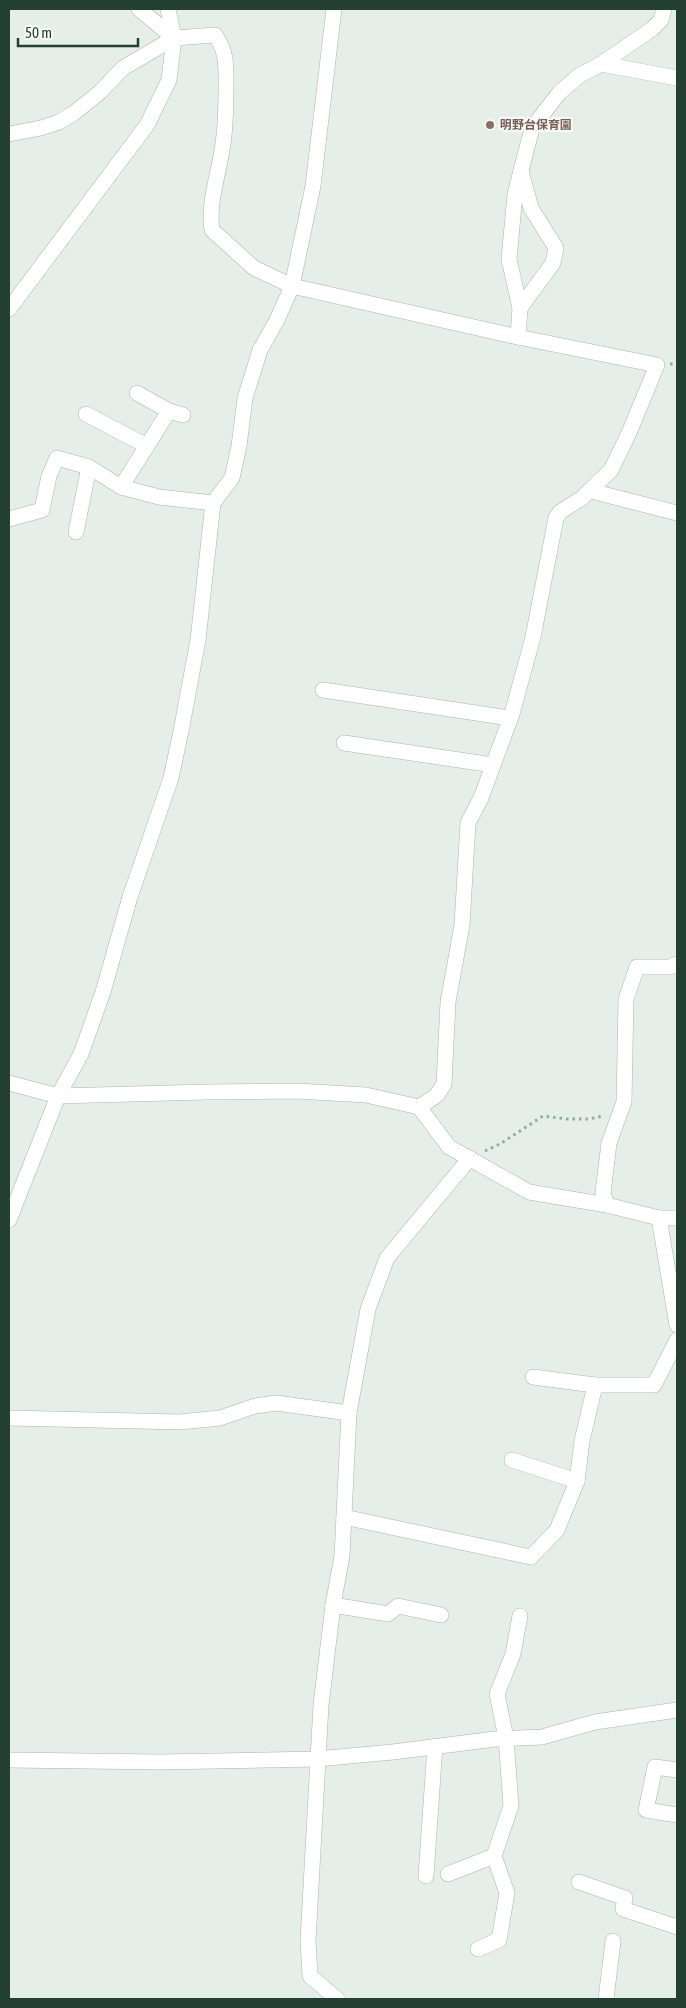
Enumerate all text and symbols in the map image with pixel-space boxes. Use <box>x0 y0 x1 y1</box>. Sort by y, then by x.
scale bar <box>18 15 138 47</box>
text: 50 m <box>25 24 52 41</box>
place label: 明野台保育園 <box>500 118 572 132</box>
marker: 明野台保育園 <box>484 119 496 131</box>

